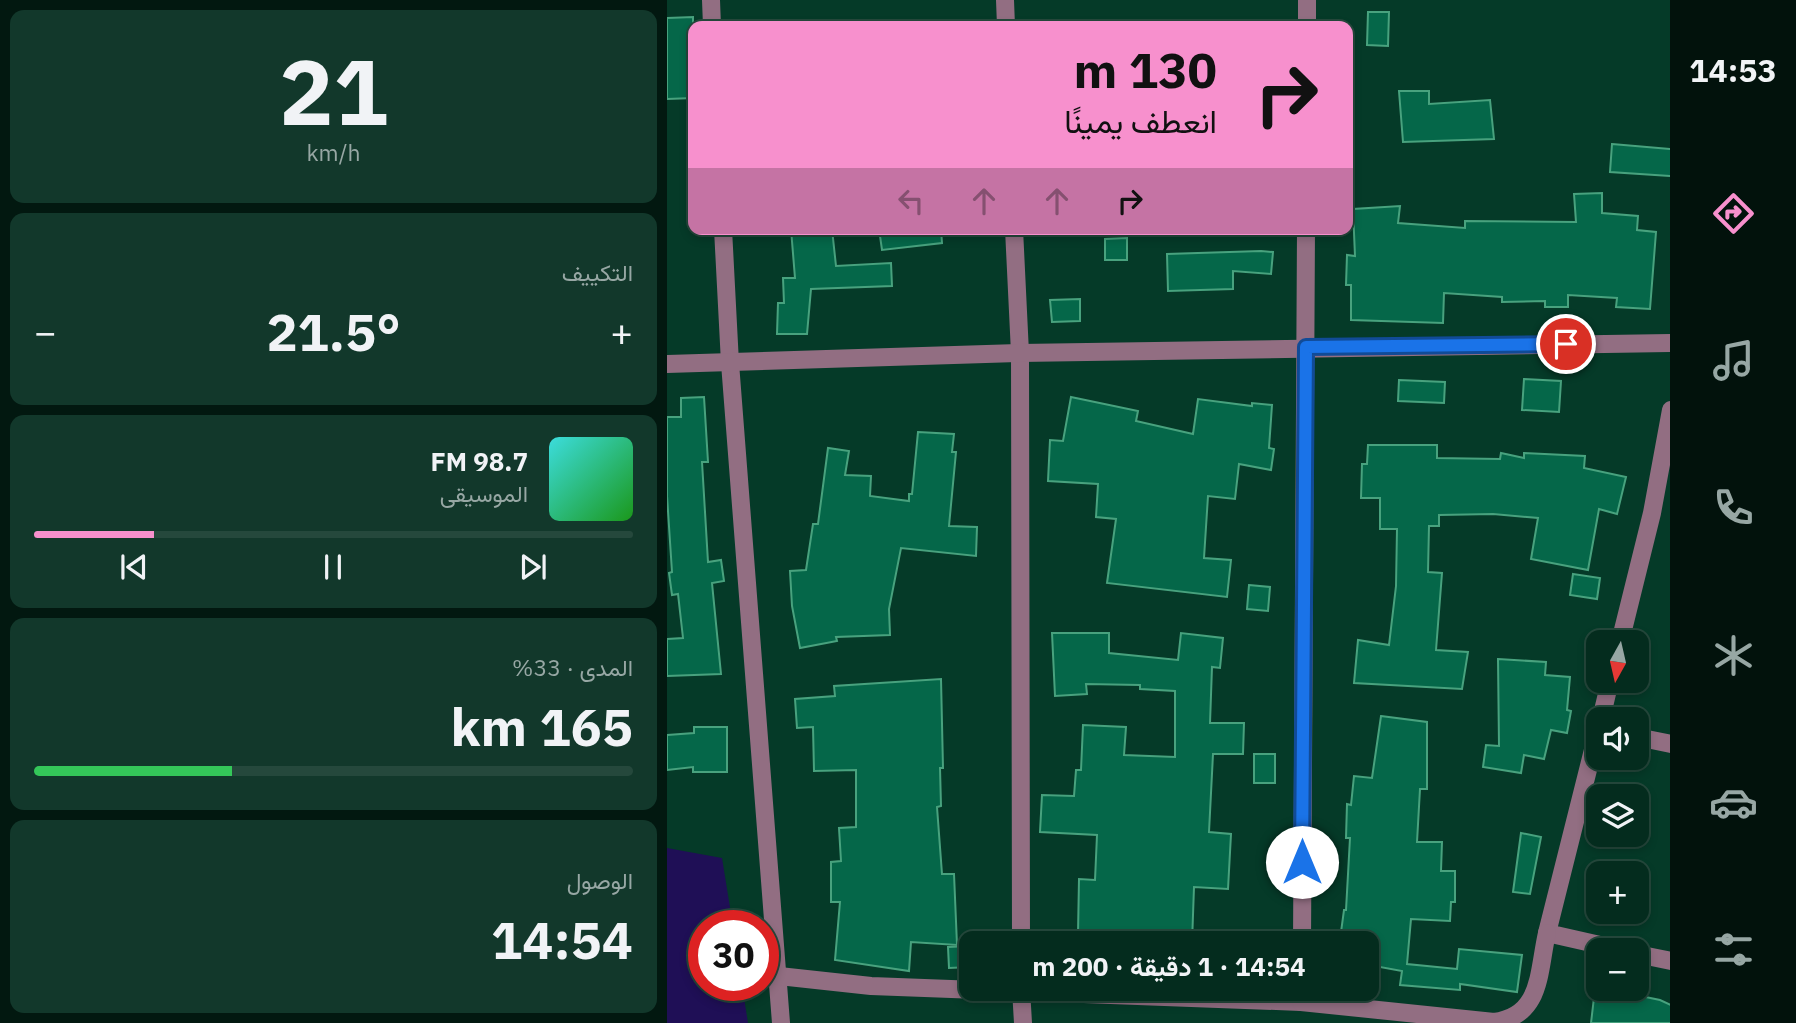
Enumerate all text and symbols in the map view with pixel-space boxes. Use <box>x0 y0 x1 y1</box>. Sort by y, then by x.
text: 21 <box>279 32 388 150</box>
text: 130 m <box>1073 38 1217 101</box>
icon: right <box>1241 49 1332 140</box>
text: 14:53 <box>1689 49 1777 91</box>
text: انعطف يمينًا <box>1064 100 1217 142</box>
text: km/h <box>306 137 361 167</box>
icon: left <box>892 182 930 220</box>
icon: ahead <box>965 182 1003 220</box>
icon: ahead <box>1038 182 1076 220</box>
icon: right <box>1111 182 1149 220</box>
icon: directions <box>1709 189 1758 238</box>
text: التكييف <box>562 257 633 287</box>
text: 21.5° <box>266 298 401 365</box>
text: − <box>34 307 57 356</box>
text: + <box>610 307 633 356</box>
pin <box>1536 314 1596 374</box>
icon: arrive <box>1547 325 1585 363</box>
icon: music <box>1709 336 1758 385</box>
text: 98.7 FM <box>430 444 528 478</box>
text: الموسيقى <box>440 478 528 508</box>
icon: phone <box>1709 483 1758 532</box>
icon: previous <box>115 548 153 586</box>
icon: pause <box>314 548 352 586</box>
icon: next <box>514 548 552 586</box>
north arrow <box>1586 630 1649 693</box>
map controls <box>1586 630 1649 1001</box>
icon: climate <box>1709 631 1758 680</box>
text: المدى · 33% <box>512 652 633 682</box>
text: 165 km <box>451 693 633 760</box>
button: sound <box>1586 707 1649 770</box>
icon: car <box>1709 778 1758 827</box>
button: layers <box>1586 784 1649 847</box>
position arrow <box>1265 825 1339 899</box>
button: + <box>1586 861 1649 924</box>
text: الوصول <box>567 865 633 895</box>
text: 14:54 <box>491 906 633 973</box>
speed limit sign: 30 <box>688 910 779 1001</box>
icon: filters <box>1709 925 1758 974</box>
button: − <box>1586 938 1649 1001</box>
text: 14:54 · 1 دقيقة · 200 m <box>1032 949 1306 983</box>

